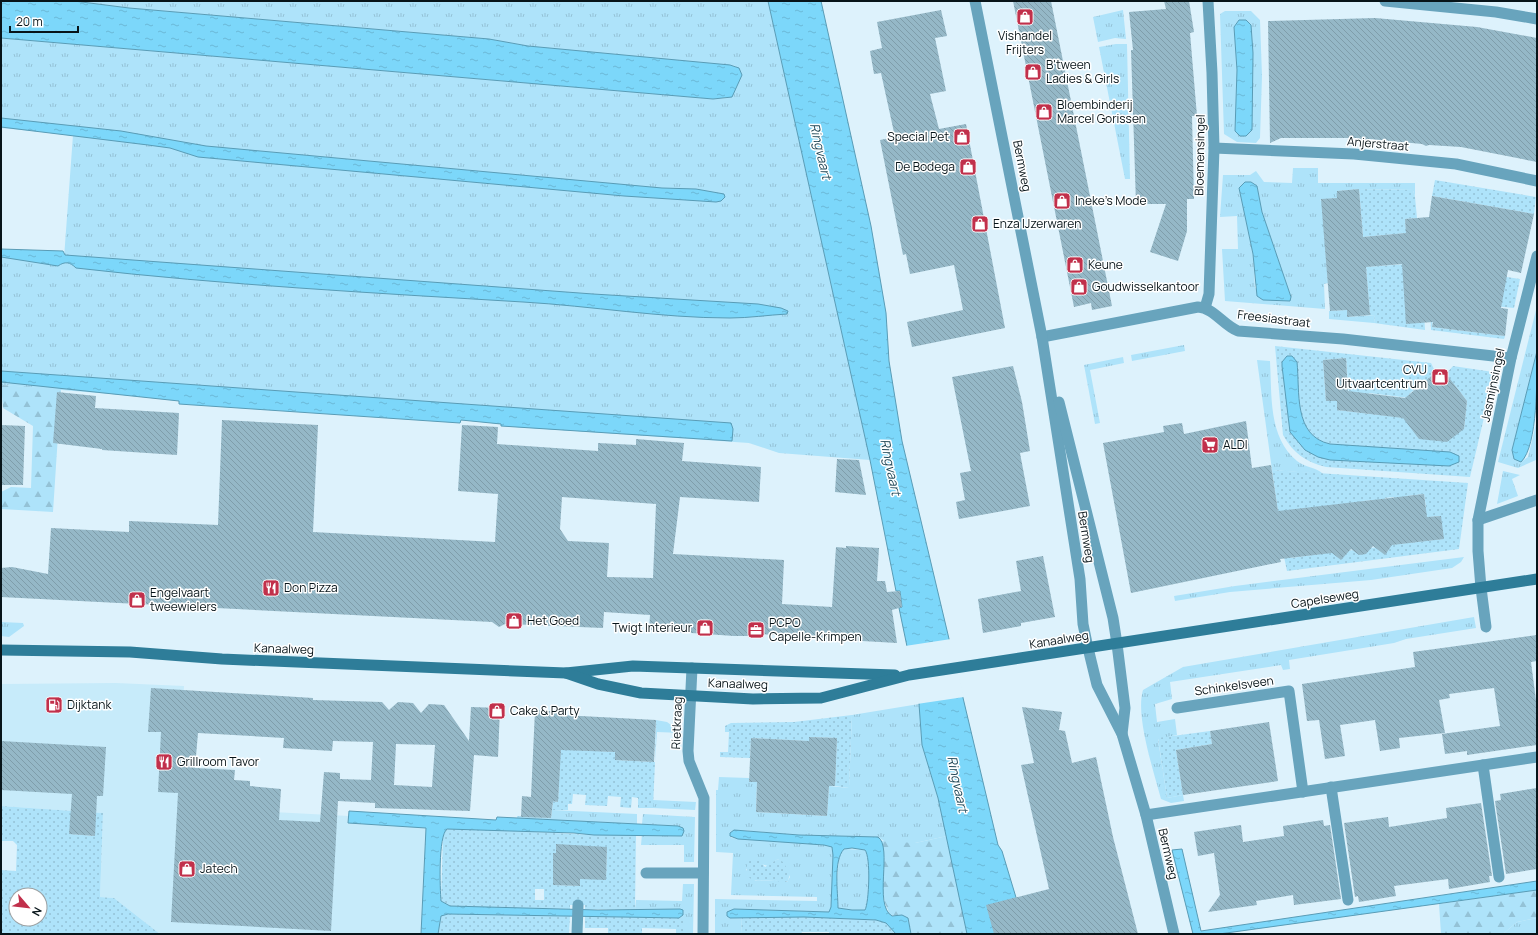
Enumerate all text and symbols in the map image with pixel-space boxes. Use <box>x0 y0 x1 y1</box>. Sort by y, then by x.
shop icon: Vishandel Frijters <box>1015 7 1035 27</box>
scale bar <box>10 8 78 34</box>
text: 20 m <box>16 13 43 30</box>
place label: Vishandel Frijters <box>998 27 1052 58</box>
place label: B'tween Ladies & Girls <box>1046 56 1119 87</box>
shop icon: B'tween Ladies & Girls <box>1023 62 1043 82</box>
place label: Bloembinderij Marcel Gorissen <box>1057 96 1146 127</box>
shop icon: Bloembinderij Marcel Gorissen <box>1034 102 1054 122</box>
street label: Bloemensingel <box>1190 114 1209 196</box>
water label: Ringvaart <box>806 121 837 183</box>
shop icon: Special Pet <box>952 127 972 147</box>
place label: Special Pet <box>887 128 949 145</box>
street label: Anjerstraat <box>1346 132 1410 155</box>
street label: Bermweg <box>1009 139 1036 193</box>
shop icon: De Bodega <box>958 157 978 177</box>
place label: De Bodega <box>895 158 955 175</box>
shop icon: Ineke's Mode <box>1052 191 1072 211</box>
place label: Ineke's Mode <box>1075 192 1146 209</box>
shop icon: Enza IJzerwaren <box>970 214 990 234</box>
place label: Enza IJzerwaren <box>993 215 1081 232</box>
shop icon: Keune <box>1065 255 1085 275</box>
place label: Keune <box>1088 256 1123 273</box>
shop icon: Goudwisselkantoor <box>1069 277 1089 297</box>
place label: Goudwisselkantoor <box>1092 278 1200 295</box>
street label: Freesiastraat <box>1237 306 1312 331</box>
street label: Jasmijnsingel <box>1476 347 1509 423</box>
place label: CVU Uitvaartcentrum <box>1336 361 1427 392</box>
shop icon: CVU Uitvaartcentrum <box>1430 367 1450 387</box>
supermarket icon: ALDI <box>1200 435 1220 455</box>
place label: ALDI <box>1223 436 1248 453</box>
water label: Ringvaart <box>876 437 906 499</box>
street label: Bermweg <box>1074 510 1099 564</box>
restaurant icon: Don Pizza <box>261 578 281 598</box>
place label: Don Pizza <box>284 579 338 596</box>
place label: Engelvaart tweewielers <box>150 584 217 615</box>
street label: Capelseweg <box>1290 585 1360 612</box>
shop icon: Engelvaart tweewielers <box>127 590 147 610</box>
shop icon: Het Goed <box>504 611 524 631</box>
place label: Het Goed <box>527 612 579 629</box>
place label: PCPO Capelle-Krimpen <box>769 614 862 645</box>
shop icon: Twigt Interieur <box>695 618 715 638</box>
place label: Twigt Interieur <box>612 619 693 636</box>
office icon: PCPO Capelle-Krimpen <box>746 620 766 640</box>
street label: Kanaalweg <box>1028 626 1090 653</box>
street label: Kanaalweg <box>254 639 314 658</box>
street label: Schinkelsveen <box>1193 672 1275 699</box>
street label: Kanaalweg <box>708 674 768 693</box>
fuel station icon: Dijktank <box>44 695 64 715</box>
place label: Dijktank <box>67 696 112 713</box>
street label: Rietkraag <box>667 696 686 750</box>
shop icon: Cake & Party <box>487 701 507 721</box>
place label: Cake & Party <box>510 702 580 719</box>
restaurant icon: Grillroom Tavor <box>154 752 174 772</box>
place label: Grillroom Tavor <box>177 753 260 770</box>
water label: Ringvaart <box>943 754 973 816</box>
street label: Bermweg <box>1154 827 1183 881</box>
shop icon: Jatech <box>177 859 197 879</box>
place label: Jatech <box>200 860 238 877</box>
north arrow <box>8 887 48 927</box>
text: N <box>29 905 46 919</box>

